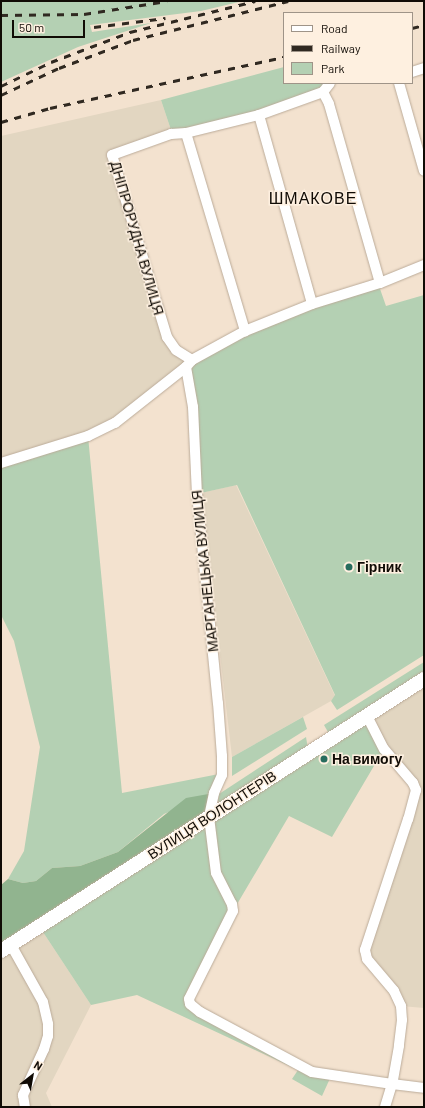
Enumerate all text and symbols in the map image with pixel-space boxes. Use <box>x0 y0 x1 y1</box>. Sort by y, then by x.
scale bar <box>14 12 87 38</box>
legend <box>283 12 413 84</box>
text: 50 m <box>19 20 44 34</box>
text: Road <box>321 21 348 35</box>
text: Railway <box>321 41 360 55</box>
text: Park <box>321 61 345 75</box>
street label: ДНІПРОРУДНА ВУЛИЦЯ <box>107 159 167 317</box>
district label: ШМАКОВЕ <box>269 188 357 208</box>
street label: МАРГАНЕЦЬКА ВУЛИЦЯ <box>188 489 222 653</box>
place label: Гірник <box>357 559 401 575</box>
marker: Гірник <box>344 562 354 572</box>
place label: На вимогу <box>332 751 402 767</box>
marker: На вимогу <box>319 754 329 764</box>
street label: ВУЛИЦЯ ВОЛОНТЕРІВ <box>144 767 280 863</box>
north arrow <box>12 1056 52 1096</box>
text: N <box>32 1058 45 1073</box>

